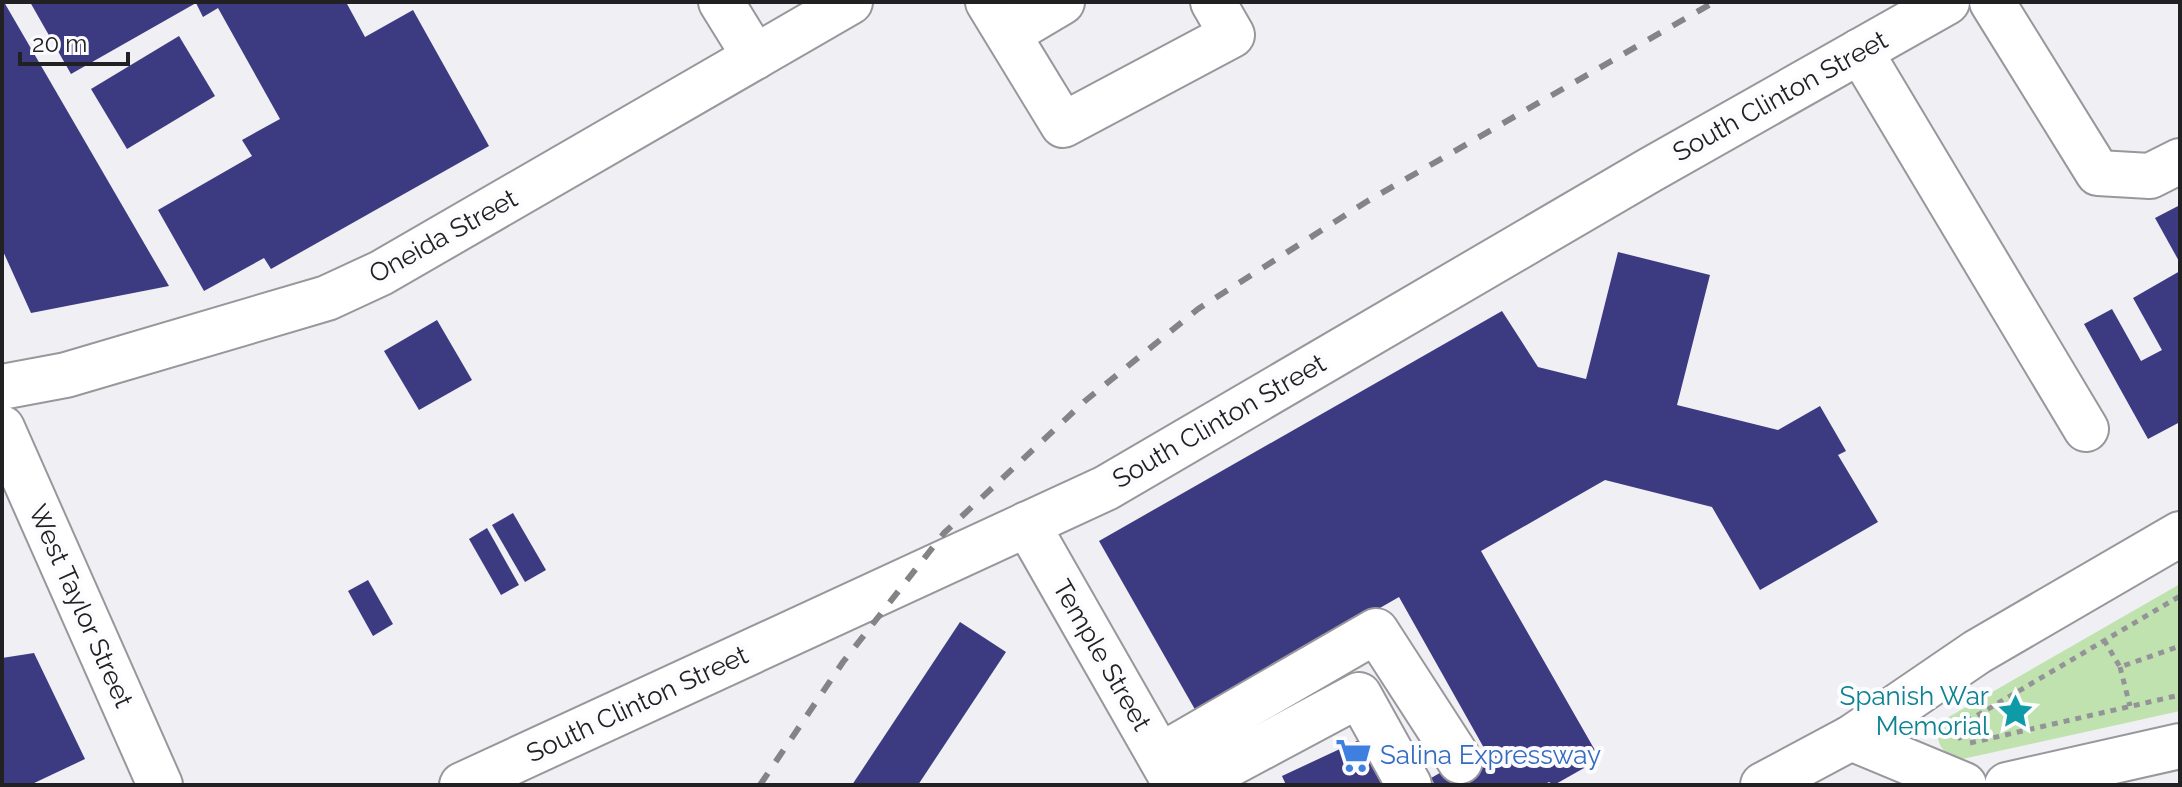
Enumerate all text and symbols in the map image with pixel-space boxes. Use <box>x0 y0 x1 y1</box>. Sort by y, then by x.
scale bar <box>20 16 128 66</box>
street label: South Clinton Street <box>1668 24 1893 167</box>
text: 20 m <box>32 29 87 58</box>
street label: Oneida Street <box>364 183 522 289</box>
street label: South Clinton Street <box>1107 348 1331 494</box>
street label: West Taylor Street <box>23 500 139 712</box>
street label: Temple Street <box>1047 574 1157 736</box>
street label: South Clinton Street <box>522 639 753 768</box>
place label: Spanish War Memorial <box>1840 681 1990 741</box>
place icon: Spanish War Memorial <box>1996 692 2034 730</box>
supermarket icon: Salina Expressway <box>1335 736 1373 774</box>
place label: Salina Expressway <box>1380 740 1601 770</box>

